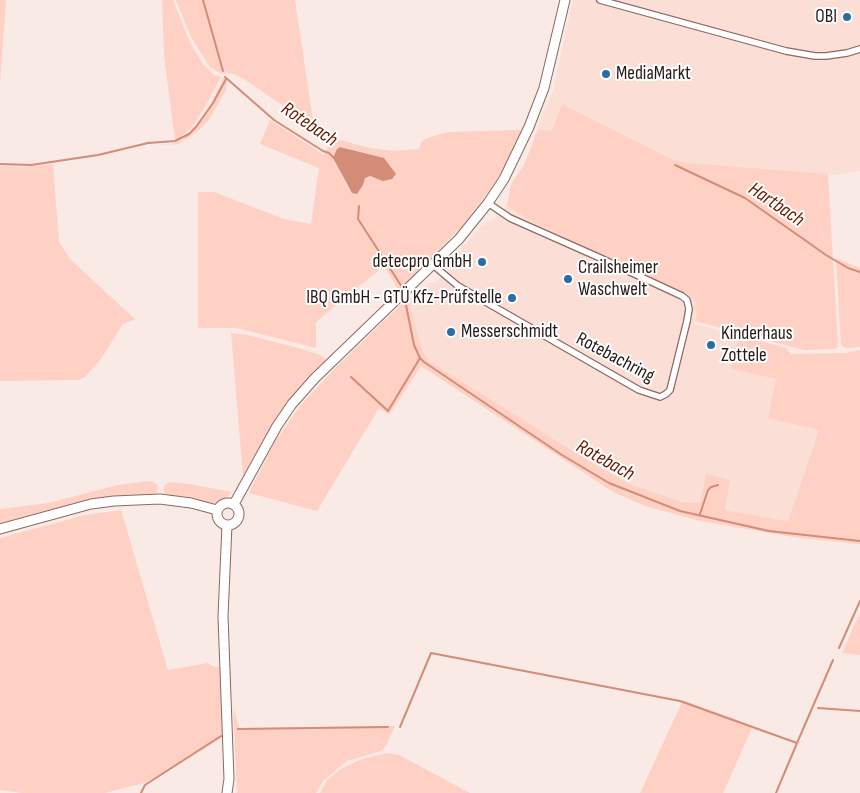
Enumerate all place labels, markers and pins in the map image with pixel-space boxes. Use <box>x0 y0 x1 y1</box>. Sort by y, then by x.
place label: OBI <box>815 6 837 28</box>
marker: OBI <box>841 11 853 23</box>
place label: MediaMarkt <box>616 63 691 85</box>
marker: MediaMarkt <box>600 68 612 80</box>
place label: detecpro GmbH <box>373 251 472 273</box>
marker: detecpro GmbH <box>476 256 488 268</box>
place label: Crailsheimer Waschwelt <box>578 257 658 301</box>
marker: Crailsheimer Waschwelt <box>562 273 574 285</box>
place label: IBQ GmbH - GTÜ Kfz-Prüfstelle <box>306 287 502 309</box>
marker: IBQ GmbH - GTÜ Kfz-Prüfstelle <box>506 292 518 304</box>
place label: Messerschmidt <box>461 321 558 343</box>
place label: Kinderhaus Zottele <box>721 323 793 367</box>
marker: Messerschmidt <box>445 326 457 338</box>
marker: Kinderhaus Zottele <box>705 339 717 351</box>

